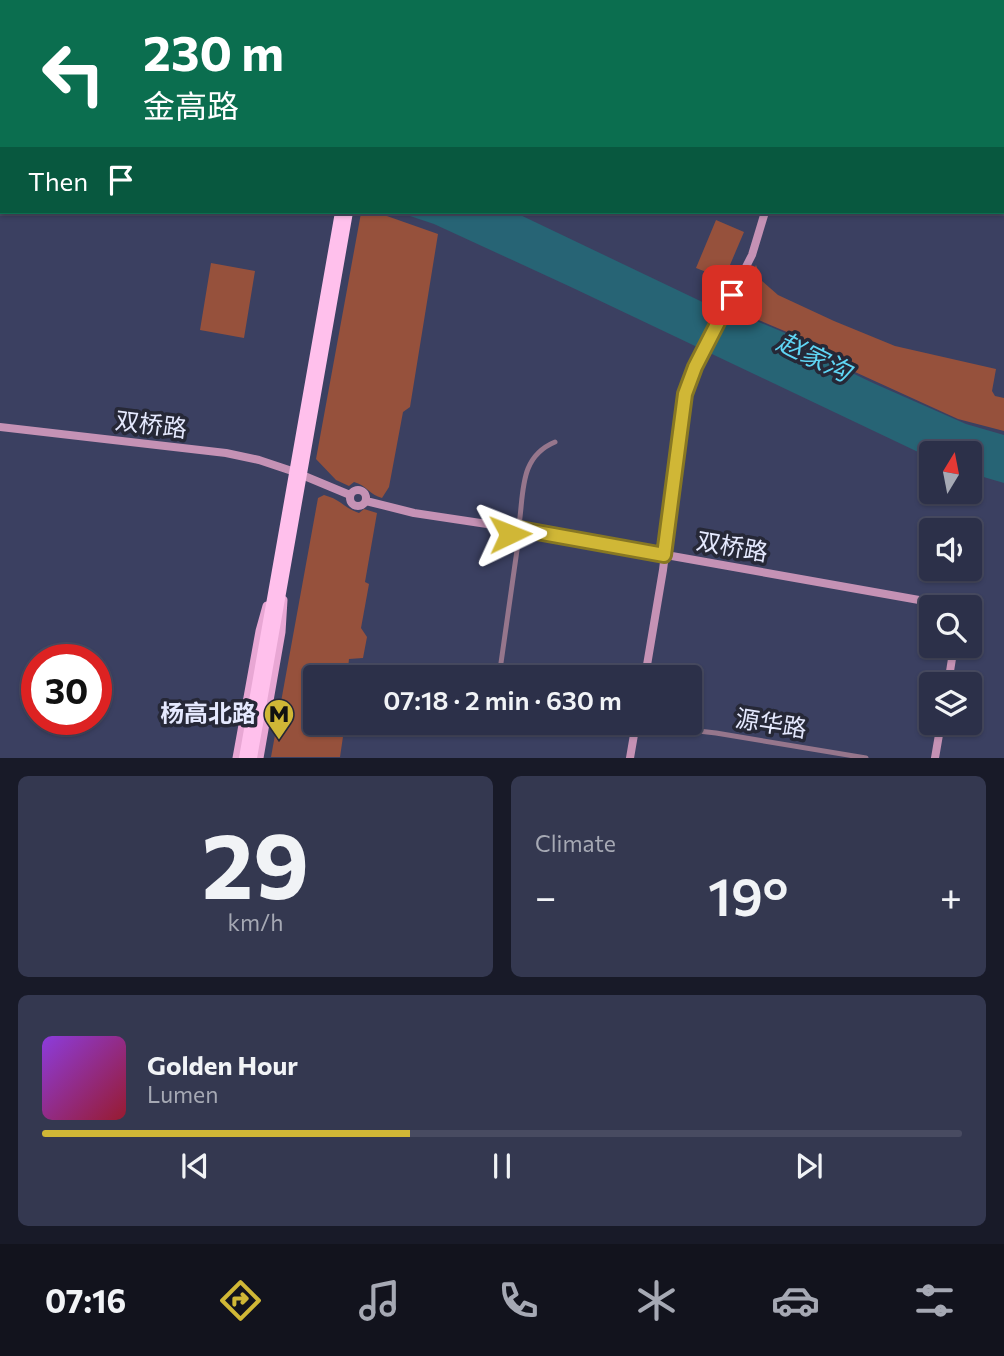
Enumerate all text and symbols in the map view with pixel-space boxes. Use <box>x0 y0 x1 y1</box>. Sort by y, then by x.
text: 230 m <box>143 21 284 81</box>
icon: left <box>28 28 119 119</box>
text: 金高路 <box>143 85 239 125</box>
icon: arrive <box>102 161 140 199</box>
text: Then <box>28 165 88 196</box>
pin <box>702 265 762 325</box>
icon: arrive <box>713 276 751 314</box>
water label: 赵家沟 <box>773 325 859 388</box>
street label: 双桥路 <box>114 405 189 442</box>
north arrow <box>919 441 982 504</box>
map controls <box>919 441 982 735</box>
position arrow <box>473 497 547 571</box>
button: sound <box>919 518 982 581</box>
street label: 双桥路 <box>694 525 770 566</box>
button: search <box>919 595 982 658</box>
speed limit sign: 30 <box>21 644 112 735</box>
button: layers <box>919 672 982 735</box>
text: 07:18 · 2 min · 630 m <box>383 684 622 715</box>
metro station icon: 杨高北路 <box>262 697 296 741</box>
place label: 杨高北路 <box>160 698 256 727</box>
street label: 源华路 <box>733 703 809 742</box>
text: 29 <box>202 806 309 918</box>
text: Climate <box>535 829 616 857</box>
text: 19° <box>708 863 788 927</box>
text: − <box>535 872 557 919</box>
text: + <box>940 872 962 919</box>
text: km/h <box>228 908 283 936</box>
text: Golden Hour <box>147 1049 298 1080</box>
text: Lumen <box>147 1080 218 1108</box>
icon: previous <box>176 1147 214 1185</box>
icon: pause <box>483 1147 521 1185</box>
icon: next <box>790 1147 828 1185</box>
icon: directions <box>216 1276 265 1325</box>
icon: music <box>355 1276 404 1325</box>
icon: phone <box>494 1276 543 1325</box>
icon: climate <box>632 1276 681 1325</box>
icon: car <box>771 1276 820 1325</box>
icon: filters <box>910 1276 959 1325</box>
text: 07:16 <box>45 1280 126 1320</box>

